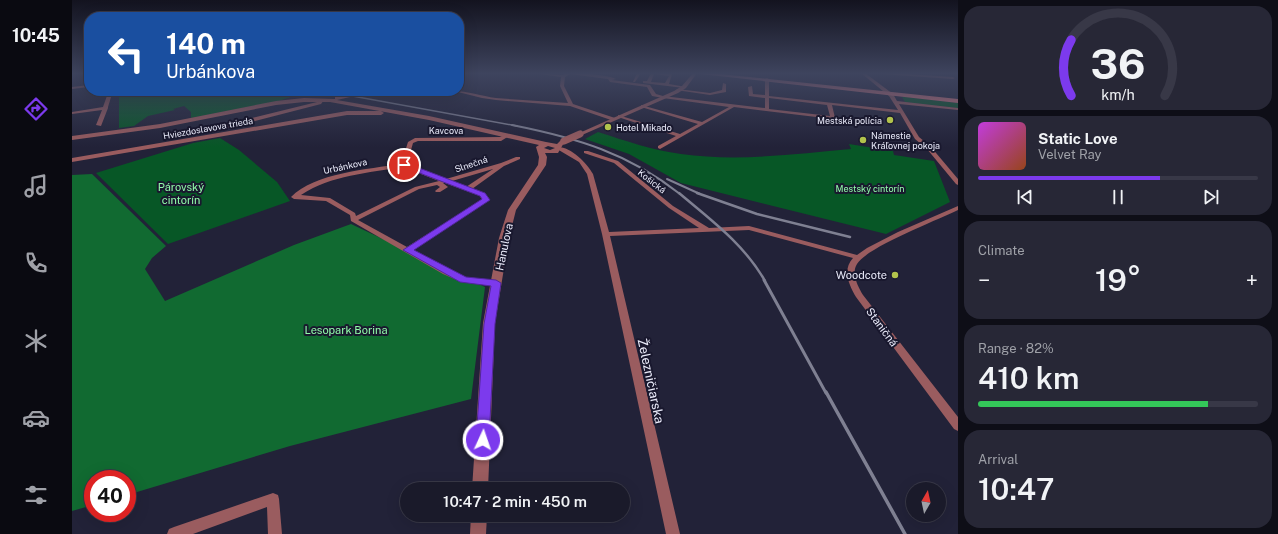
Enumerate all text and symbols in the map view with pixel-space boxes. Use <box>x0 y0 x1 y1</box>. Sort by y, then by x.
text: 10:45 <box>12 25 60 46</box>
text: 140 m <box>166 27 246 60</box>
icon: left <box>100 28 152 80</box>
text: 36 <box>1090 39 1146 88</box>
text: Urbánkova <box>166 61 255 82</box>
text: km/h <box>1101 86 1135 103</box>
icon: directions <box>22 95 50 123</box>
street label: Hviezdoslavova trieda <box>162 115 254 141</box>
place label: Mestská polícia <box>817 115 882 126</box>
marker: Mestská polícia <box>885 115 895 125</box>
marker: Hotel Mikado <box>603 122 613 132</box>
place label: Hotel Mikado <box>616 122 672 133</box>
street label: Kavcova <box>429 125 463 136</box>
place label: Námestie Kráľovnej pokoja <box>871 130 940 151</box>
text: Static Love <box>1038 130 1118 147</box>
marker: Námestie Kráľovnej pokoja <box>858 135 868 145</box>
text: Velvet Ray <box>1038 147 1102 162</box>
pin <box>387 148 421 182</box>
icon: arrive <box>393 154 415 176</box>
street label: Slnečná <box>453 154 489 174</box>
street label: Urbánkova <box>322 156 368 176</box>
street label: Košická <box>636 167 668 195</box>
icon: music <box>22 172 50 200</box>
park label: Párovský cintorín <box>158 181 204 206</box>
park label: Mestský cintorín <box>835 183 905 194</box>
icon: previous <box>1014 186 1036 208</box>
icon: pause <box>1107 186 1129 208</box>
icon: next <box>1200 186 1222 208</box>
street label: Hanulova <box>493 222 515 272</box>
text: Climate <box>978 243 1025 258</box>
icon: phone <box>22 249 50 277</box>
text: 19° <box>1095 262 1141 298</box>
text: − <box>978 267 990 293</box>
text: + <box>1246 267 1258 293</box>
place label: Woodcote <box>836 269 887 281</box>
marker: Woodcote <box>890 270 900 280</box>
street label: Staničná <box>864 305 900 349</box>
park label: Lesopark Borina <box>305 324 387 336</box>
icon: climate <box>22 327 50 355</box>
street label: Železničiarska <box>635 337 667 425</box>
text: Range · 82% <box>978 341 1054 356</box>
text: 410 km <box>978 360 1079 396</box>
icon: car <box>22 404 50 432</box>
position arrow <box>462 419 504 461</box>
text: Arrival <box>978 452 1018 467</box>
speed limit sign: 40 <box>84 470 136 522</box>
text: 10:47 <box>978 471 1055 507</box>
icon: filters <box>22 481 50 509</box>
north arrow <box>906 482 946 522</box>
map controls <box>906 482 946 522</box>
text: 10:47 · 2 min · 450 m <box>443 493 587 510</box>

